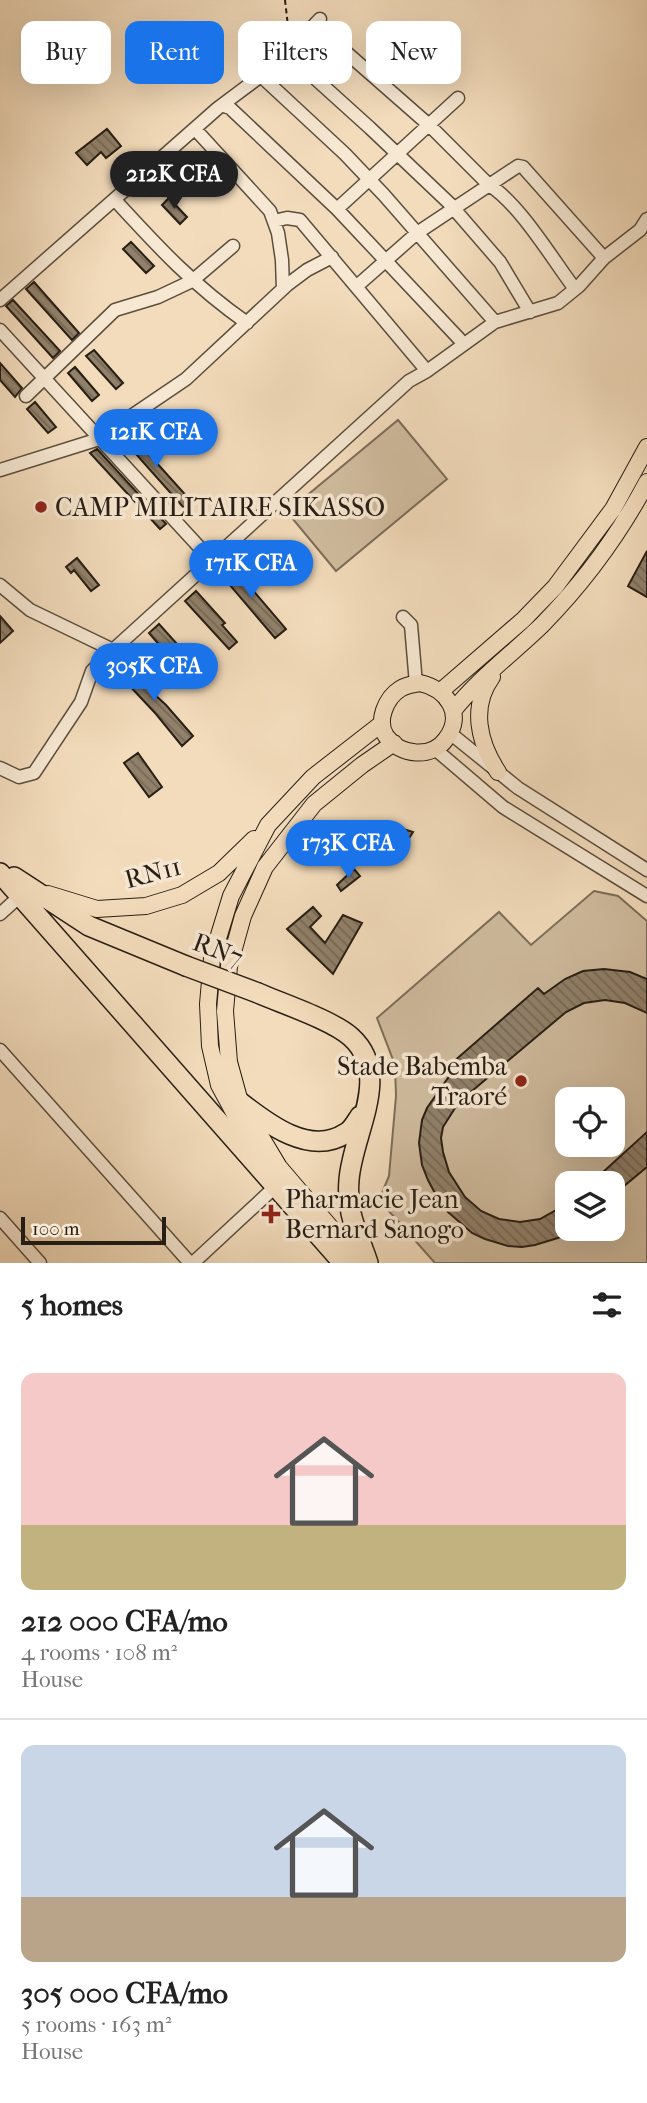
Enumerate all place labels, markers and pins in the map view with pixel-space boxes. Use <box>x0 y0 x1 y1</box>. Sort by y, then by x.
pin: 212K CFA <box>102 152 246 211</box>
pin: 121K CFA <box>84 410 228 469</box>
place label: CAMP MILITAIRE SIKASSO <box>55 492 385 523</box>
marker: CAMP MILITAIRE SIKASSO <box>33 499 49 515</box>
pin: 171K CFA <box>179 540 323 600</box>
pin: 305K CFA <box>82 644 226 703</box>
pin: 173K CFA <box>276 820 420 880</box>
place label: Stade Babemba Traoré <box>337 1051 508 1112</box>
marker: Stade Babemba Traoré <box>513 1073 529 1089</box>
place label: Pharmacie Jean Bernard Sanogo <box>285 1184 464 1245</box>
marker: Pharmacie Jean Bernard Sanogo <box>263 1206 279 1222</box>

